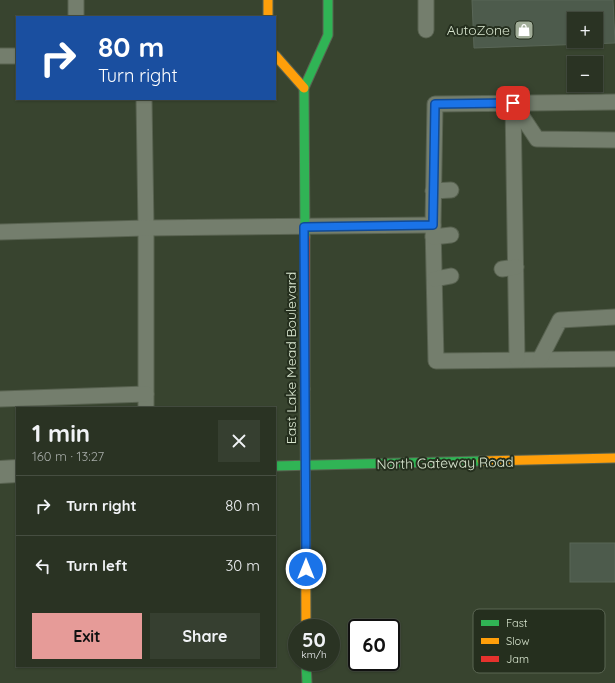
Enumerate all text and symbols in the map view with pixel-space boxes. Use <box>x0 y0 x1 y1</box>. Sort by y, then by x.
map controls <box>567 12 603 92</box>
button: + <box>567 12 603 48</box>
shop icon: AutoZone <box>513 19 535 41</box>
place label: AutoZone <box>447 21 510 39</box>
text: 80 m <box>98 29 164 64</box>
icon: right <box>32 32 84 84</box>
button: − <box>567 56 603 92</box>
text: Turn right <box>98 64 178 87</box>
pin <box>496 86 530 120</box>
icon: arrive <box>502 92 524 114</box>
street label: East Lake Mead Boulevard <box>282 272 300 444</box>
text: 1 min <box>32 418 90 448</box>
button: close <box>218 420 260 462</box>
text: 160 m · 13:27 <box>32 448 104 464</box>
street label: North Gateway Road <box>376 453 514 473</box>
icon: right <box>32 495 54 517</box>
text: Turn right <box>66 496 137 515</box>
text: 80 m <box>225 496 260 515</box>
position arrow <box>285 548 327 590</box>
icon: left <box>32 555 54 577</box>
text: Turn left <box>66 556 128 575</box>
text: 30 m <box>225 556 260 575</box>
legend <box>473 609 605 673</box>
button: Exit <box>32 613 142 659</box>
button: Share <box>150 613 260 659</box>
text: Fast <box>506 616 528 630</box>
speed limit sign: 60 <box>348 619 400 671</box>
text: 50 <box>302 627 326 652</box>
text: Slow <box>506 634 530 648</box>
text: km/h <box>301 648 327 661</box>
text: Jam <box>506 652 529 666</box>

